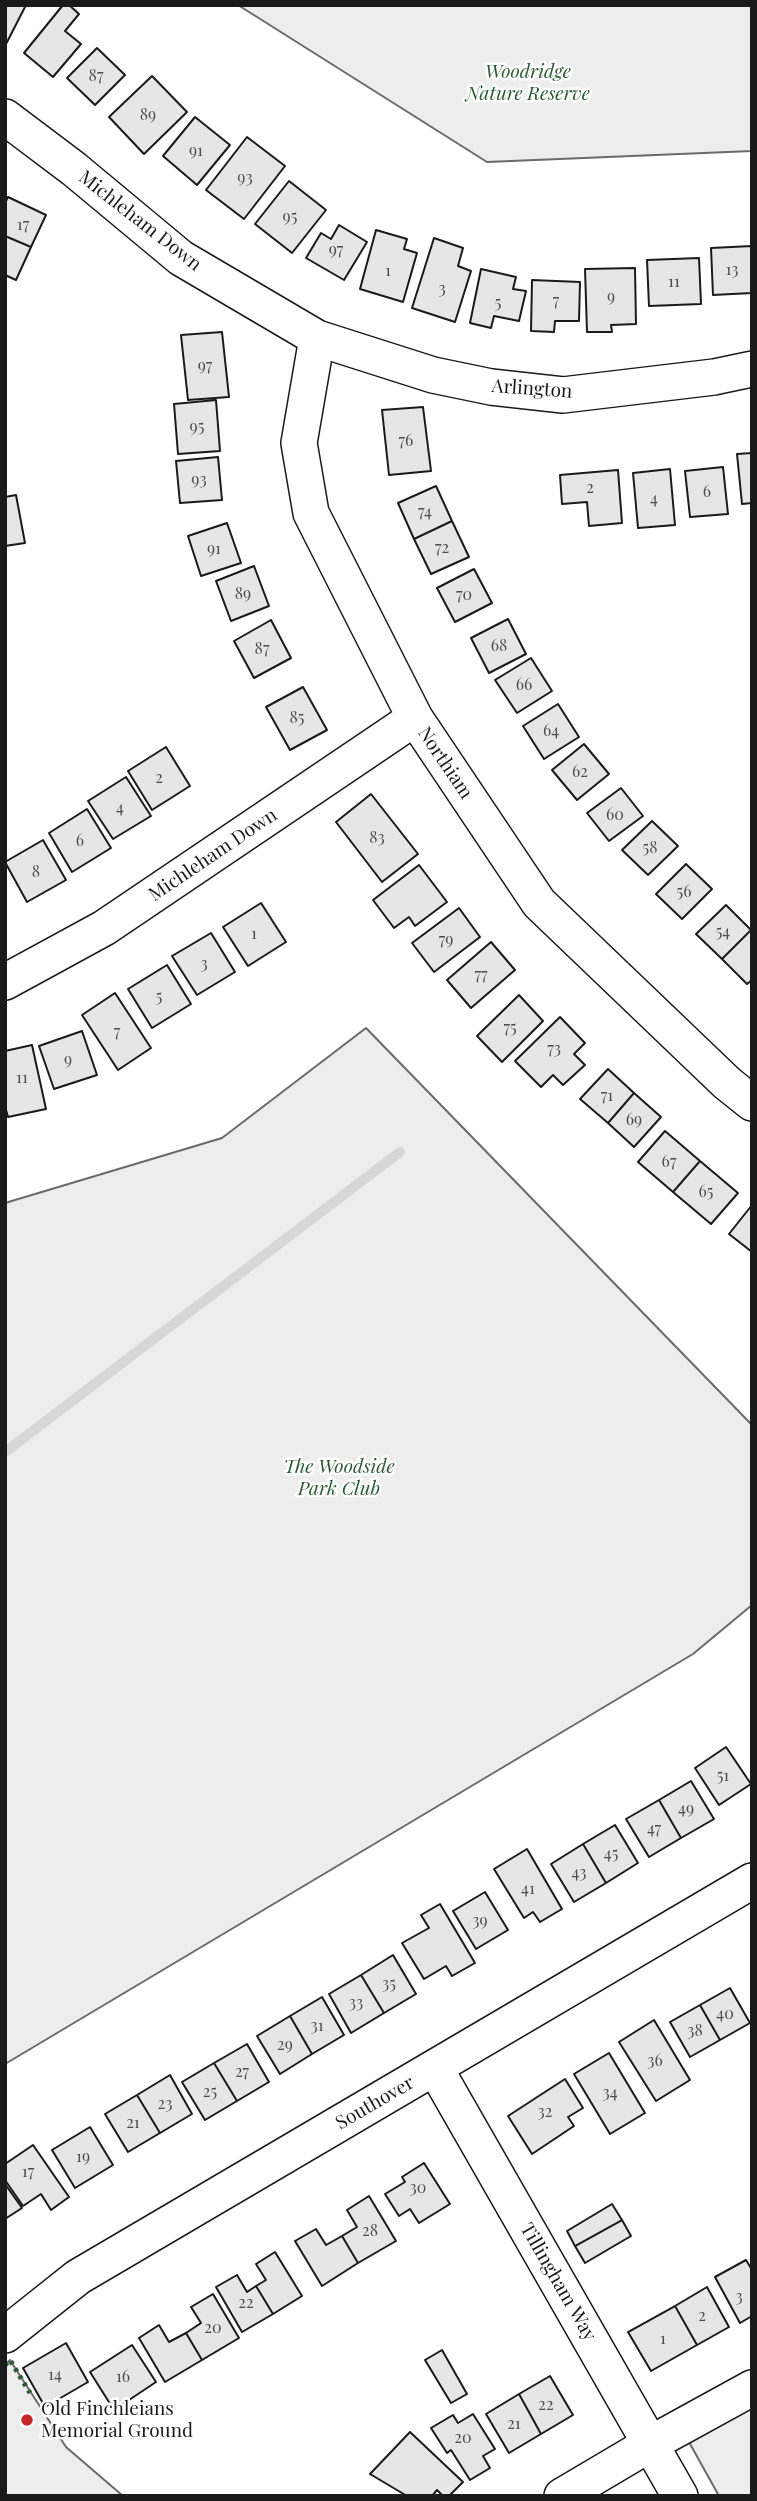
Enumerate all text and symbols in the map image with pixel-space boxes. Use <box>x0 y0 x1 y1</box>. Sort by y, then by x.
park label: Woodridge Nature Reserve <box>466 61 590 105</box>
house number: 87 <box>89 66 103 86</box>
house number: 89 <box>140 105 156 125</box>
house number: 91 <box>189 141 203 161</box>
street label: Michleham Down <box>74 166 206 276</box>
house number: 93 <box>237 168 253 188</box>
house number: 95 <box>283 207 297 227</box>
house number: 17 <box>17 215 29 235</box>
house number: 97 <box>329 240 343 260</box>
house number: 13 <box>726 260 738 280</box>
house number: 1 <box>385 261 391 281</box>
house number: 11 <box>668 272 680 292</box>
house number: 3 <box>438 279 446 299</box>
house number: 9 <box>607 287 615 307</box>
house number: 7 <box>553 291 559 311</box>
house number: 5 <box>495 293 501 313</box>
house number: 97 <box>198 356 212 376</box>
street label: Arlington <box>491 375 573 403</box>
house number: 95 <box>190 417 204 437</box>
house number: 76 <box>399 431 413 451</box>
house number: 93 <box>191 470 207 490</box>
house number: 2 <box>586 478 594 498</box>
house number: 6 <box>703 482 711 502</box>
house number: 4 <box>650 489 658 509</box>
house number: 74 <box>418 502 432 522</box>
house number: 72 <box>435 538 449 558</box>
house number: 91 <box>207 539 221 559</box>
house number: 89 <box>235 584 251 604</box>
house number: 70 <box>456 585 472 605</box>
house number: 68 <box>491 636 507 656</box>
house number: 87 <box>255 639 269 659</box>
house number: 66 <box>516 675 532 695</box>
house number: 85 <box>290 708 304 728</box>
house number: 64 <box>543 721 559 741</box>
street label: Northiam <box>413 723 477 803</box>
house number: 62 <box>572 762 588 782</box>
house number: 2 <box>155 768 163 788</box>
house number: 4 <box>116 798 124 818</box>
street label: Michleham Down <box>145 804 281 906</box>
house number: 60 <box>606 805 624 825</box>
house number: 83 <box>369 828 385 848</box>
house number: 6 <box>76 831 84 851</box>
house number: 58 <box>643 838 657 858</box>
house number: 8 <box>32 862 40 882</box>
house number: 56 <box>677 882 691 902</box>
house number: 54 <box>716 922 730 942</box>
house number: 1 <box>251 924 257 944</box>
house number: 79 <box>439 930 453 950</box>
house number: 3 <box>200 954 208 974</box>
house number: 77 <box>475 965 487 985</box>
house number: 5 <box>156 987 162 1007</box>
house number: 75 <box>503 1018 517 1038</box>
house number: 7 <box>114 1022 120 1042</box>
house number: 73 <box>547 1039 561 1059</box>
house number: 9 <box>64 1050 72 1070</box>
house number: 11 <box>16 1068 28 1088</box>
house number: 71 <box>601 1086 613 1106</box>
house number: 69 <box>626 1110 642 1130</box>
house number: 67 <box>662 1152 676 1172</box>
house number: 65 <box>699 1182 713 1202</box>
park label: The Woodside Park Club <box>283 1456 395 1500</box>
house number: 51 <box>717 1766 729 1786</box>
house number: 49 <box>678 1799 694 1819</box>
house number: 47 <box>647 1819 661 1839</box>
house number: 45 <box>604 1844 618 1864</box>
house number: 43 <box>572 1863 586 1883</box>
house number: 41 <box>521 1879 535 1899</box>
house number: 39 <box>472 1911 488 1931</box>
house number: 35 <box>382 1974 396 1994</box>
house number: 33 <box>349 1993 363 2013</box>
house number: 40 <box>716 2004 734 2024</box>
house number: 31 <box>310 2016 324 2036</box>
house number: 38 <box>687 2021 703 2041</box>
house number: 29 <box>277 2035 293 2055</box>
house number: 36 <box>647 2051 663 2071</box>
house number: 27 <box>235 2062 249 2082</box>
street label: Southover <box>332 2071 418 2135</box>
house number: 25 <box>203 2082 217 2102</box>
house number: 34 <box>602 2083 618 2103</box>
house number: 23 <box>158 2094 172 2114</box>
house number: 32 <box>538 2102 552 2122</box>
house number: 21 <box>126 2113 140 2133</box>
house number: 19 <box>76 2147 90 2167</box>
house number: 17 <box>22 2162 34 2182</box>
house number: 30 <box>410 2178 426 2198</box>
street label: Tillingham Way <box>515 2219 601 2345</box>
house number: 28 <box>362 2221 378 2241</box>
house number: 3 <box>735 2287 743 2307</box>
house number: 22 <box>238 2293 254 2313</box>
house number: 2 <box>698 2306 706 2326</box>
house number: 20 <box>204 2318 222 2338</box>
house number: 1 <box>660 2329 666 2349</box>
house number: 14 <box>48 2365 62 2385</box>
house number: 16 <box>116 2367 130 2387</box>
house number: 22 <box>538 2395 554 2415</box>
place label: Old Finchleians Memorial Ground <box>41 2398 193 2442</box>
marker: Old Finchleians Memorial Ground <box>19 2412 35 2428</box>
house number: 21 <box>507 2414 521 2434</box>
house number: 20 <box>454 2428 472 2448</box>

